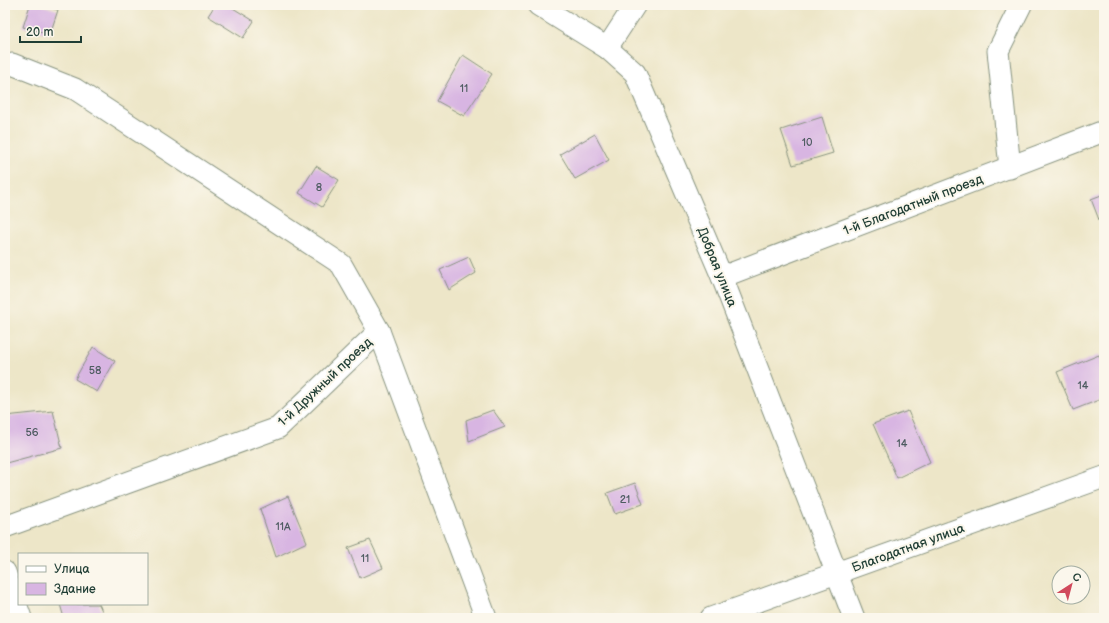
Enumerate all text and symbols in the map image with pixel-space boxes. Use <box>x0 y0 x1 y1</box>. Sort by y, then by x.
scale bar <box>20 18 81 44</box>
text: 20 m <box>26 25 53 40</box>
house number: 11 <box>460 82 468 95</box>
house number: 10 <box>802 136 813 149</box>
street label: 1-й Благодатный проезд <box>841 171 985 239</box>
house number: 8 <box>316 181 322 194</box>
street label: Добрая улица <box>694 225 740 310</box>
street label: 1-й Дружный проезд <box>275 334 375 430</box>
house number: 58 <box>89 364 101 377</box>
house number: 14 <box>1078 379 1089 392</box>
house number: 56 <box>25 426 39 439</box>
house number: 14 <box>897 437 908 450</box>
house number: 21 <box>620 493 630 506</box>
house number: 11А <box>275 520 291 533</box>
street label: Благодатная улица <box>850 520 967 576</box>
house number: 11 <box>361 552 369 565</box>
legend <box>18 553 148 605</box>
text: Улица <box>54 562 90 577</box>
north arrow <box>1051 565 1091 605</box>
text: С <box>1070 570 1084 585</box>
text: Здание <box>54 582 96 597</box>

